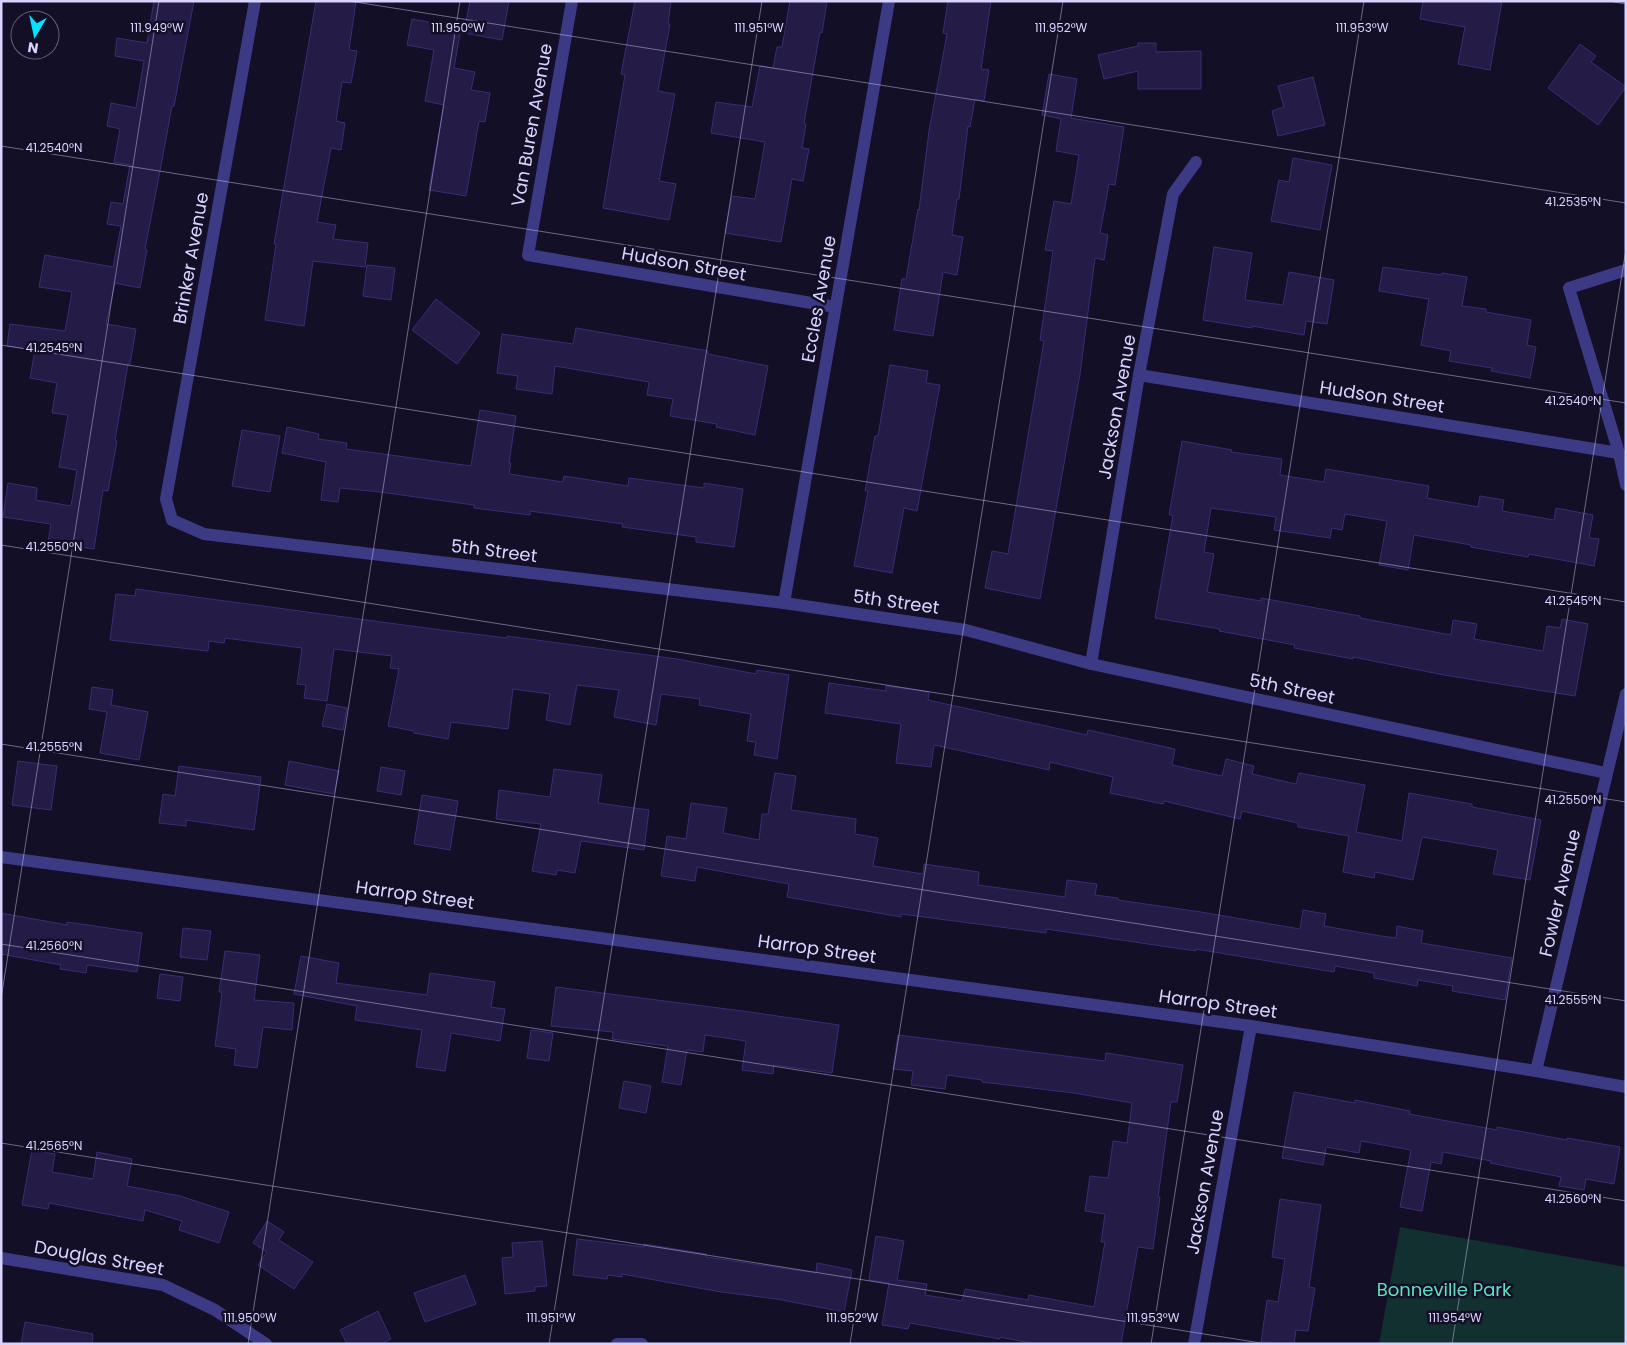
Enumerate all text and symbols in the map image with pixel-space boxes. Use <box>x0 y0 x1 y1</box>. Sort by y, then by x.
north arrow <box>10 10 60 60</box>
text: 111.949°W <box>130 19 184 36</box>
text: 111.950°W <box>431 19 485 36</box>
text: 111.951°W <box>734 19 784 36</box>
text: 111.952°W <box>1035 19 1088 36</box>
text: 111.953°W <box>1336 19 1389 36</box>
text: N <box>26 37 40 59</box>
street label: Van Buren Avenue <box>505 41 558 208</box>
text: 41.2540°N <box>26 139 82 156</box>
street label: Brinker Avenue <box>167 190 214 326</box>
text: 41.2535°N <box>1545 193 1601 210</box>
street label: Eccles Avenue <box>795 233 842 364</box>
street label: Hudson Street <box>620 240 748 287</box>
street label: Jackson Avenue <box>1091 332 1142 481</box>
text: 41.2545°N <box>26 339 82 356</box>
street label: Hudson Street <box>1318 374 1446 419</box>
text: 41.2540°N <box>1545 392 1601 409</box>
street label: 5th Street <box>449 533 539 568</box>
text: 41.2550°N <box>26 538 82 555</box>
street label: 5th Street <box>851 583 941 620</box>
text: 41.2545°N <box>1545 592 1601 609</box>
street label: 5th Street <box>1247 667 1337 710</box>
text: 41.2555°N <box>26 738 82 755</box>
text: 41.2550°N <box>1545 791 1601 808</box>
street label: Fowler Avenue <box>1533 827 1586 959</box>
street label: Harrop Street <box>354 874 476 915</box>
street label: Harrop Street <box>756 928 878 969</box>
text: 41.2560°N <box>26 937 82 954</box>
street label: Harrop Street <box>1157 983 1279 1024</box>
text: 41.2555°N <box>1545 991 1601 1008</box>
street label: Jackson Avenue <box>1179 1107 1230 1256</box>
text: 41.2565°N <box>26 1137 82 1154</box>
text: 41.2560°N <box>1545 1190 1601 1207</box>
street label: Douglas Street <box>32 1234 166 1281</box>
park label: Bonneville Park <box>1377 1277 1512 1302</box>
text: 111.950°W <box>223 1309 277 1326</box>
text: 111.951°W <box>526 1309 576 1326</box>
text: 111.952°W <box>826 1309 879 1326</box>
text: 111.953°W <box>1127 1309 1180 1326</box>
text: 111.954°W <box>1428 1309 1482 1326</box>

